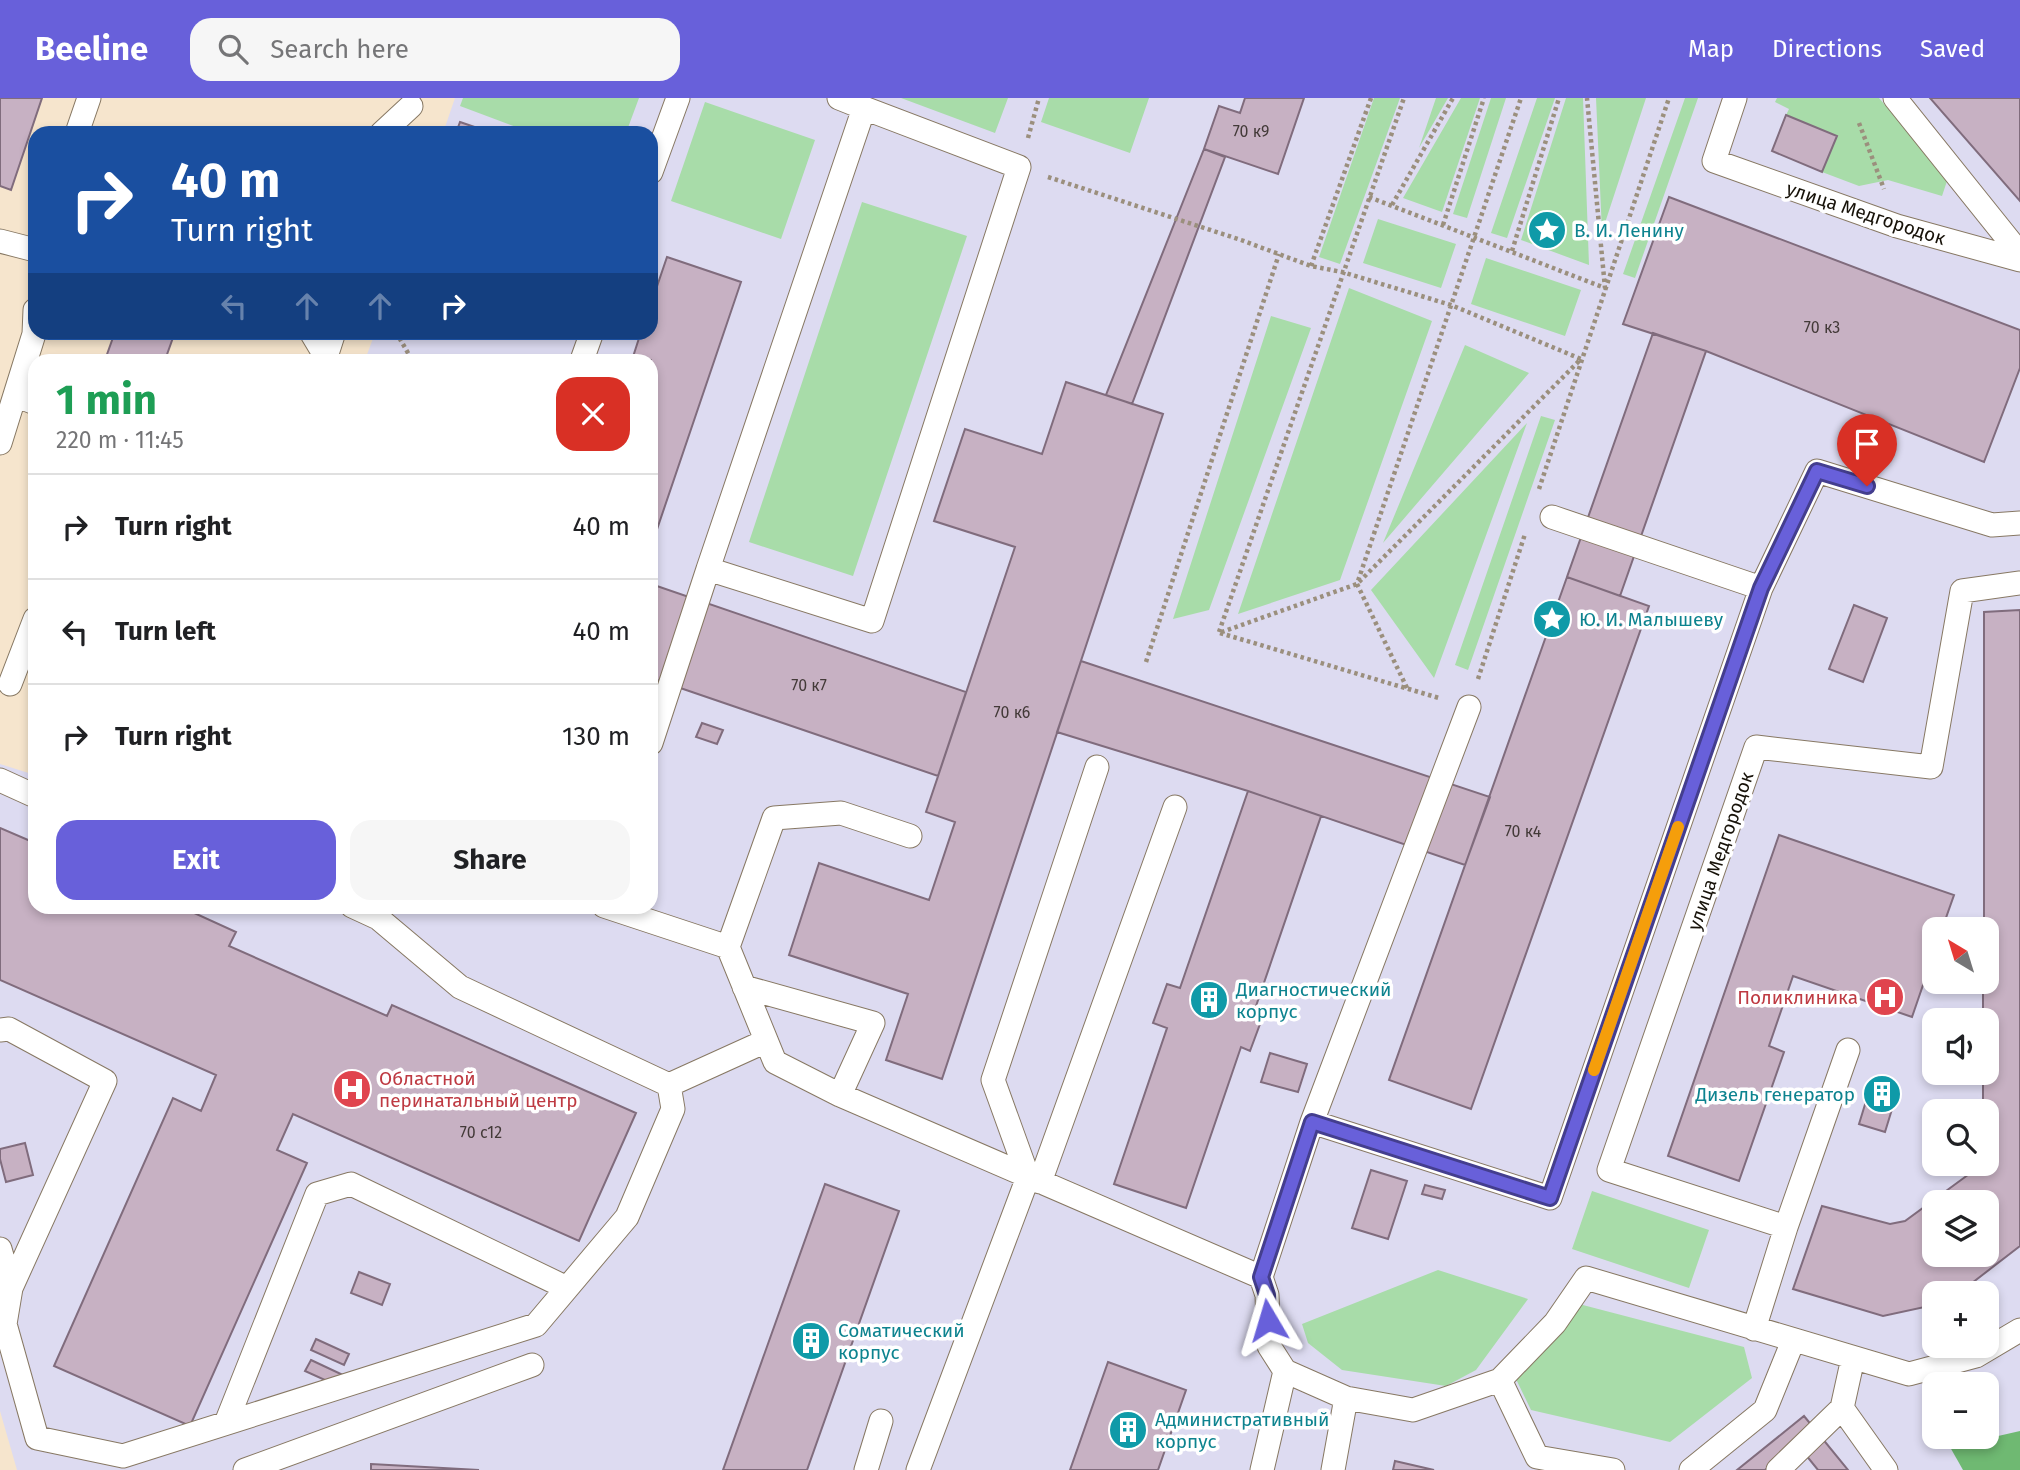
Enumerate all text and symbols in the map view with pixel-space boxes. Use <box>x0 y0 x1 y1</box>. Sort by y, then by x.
search box <box>190 18 680 81</box>
text: Beeline <box>35 29 148 69</box>
icon: search <box>214 30 252 68</box>
text: Search here <box>270 34 409 65</box>
text: Map <box>1688 35 1734 63</box>
text: Directions <box>1772 35 1882 63</box>
text: Saved <box>1920 35 1985 63</box>
house number: 70 к9 <box>1233 122 1269 141</box>
text: 40 m <box>171 151 280 210</box>
icon: right <box>56 154 147 245</box>
street label: улица Медгородок <box>1783 177 1948 250</box>
place icon: В. И. Ленину <box>1526 209 1568 251</box>
text: Turn right <box>171 211 313 249</box>
place label: В. И. Ленину <box>1574 219 1685 242</box>
icon: left <box>215 287 253 325</box>
icon: ahead <box>288 287 326 325</box>
icon: ahead <box>361 287 399 325</box>
icon: right <box>434 287 472 325</box>
house number: 70 к3 <box>1804 318 1840 337</box>
text: 1 min <box>56 375 157 425</box>
button: close <box>556 377 630 451</box>
pin <box>1837 414 1897 486</box>
icon: arrive <box>1848 425 1886 463</box>
text: 220 m · 11:45 <box>56 426 184 454</box>
icon: right <box>56 508 94 546</box>
text: Turn right <box>115 511 232 542</box>
text: 40 m <box>572 511 630 542</box>
place icon: Ю. И. Малышеву <box>1531 598 1573 640</box>
place label: Ю. И. Малышеву <box>1579 608 1724 631</box>
icon: left <box>56 613 94 651</box>
text: Turn left <box>115 616 216 647</box>
text: 40 m <box>572 616 630 647</box>
house number: 70 к7 <box>791 676 827 695</box>
house number: 70 к6 <box>994 703 1030 722</box>
icon: right <box>56 718 94 756</box>
text: Turn right <box>115 721 232 752</box>
text: 130 m <box>562 721 630 752</box>
street label: улица Медгородок <box>1683 769 1758 933</box>
button: Exit <box>56 820 336 900</box>
button: Share <box>350 820 630 900</box>
house number: 70 к4 <box>1505 822 1542 841</box>
north arrow <box>1922 917 1998 994</box>
map controls <box>1922 917 1999 1449</box>
hospital icon: Поликлиника <box>1864 976 1906 1018</box>
place label: Диагностический корпус <box>1235 978 1392 1023</box>
building icon: Диагностический корпус <box>1188 979 1230 1021</box>
place label: Поликлиника <box>1737 986 1858 1009</box>
button: sound <box>1922 1008 1999 1085</box>
place label: Областной перинатальный центр <box>379 1067 577 1112</box>
hospital icon: Областной перинатальный центр <box>331 1068 373 1110</box>
building icon: Дизель генератор <box>1861 1073 1903 1115</box>
place label: Дизель генератор <box>1694 1083 1855 1106</box>
button: search <box>1922 1099 1999 1176</box>
house number: 70 с12 <box>460 1123 502 1142</box>
button: layers <box>1922 1190 1999 1267</box>
button: + <box>1922 1281 1999 1358</box>
position arrow <box>1231 1283 1305 1357</box>
place label: Соматический корпус <box>838 1319 965 1364</box>
building icon: Соматический корпус <box>790 1320 832 1362</box>
button: − <box>1922 1372 1999 1449</box>
place label: Административный корпус <box>1155 1408 1329 1453</box>
building icon: Административный корпус <box>1107 1409 1149 1451</box>

